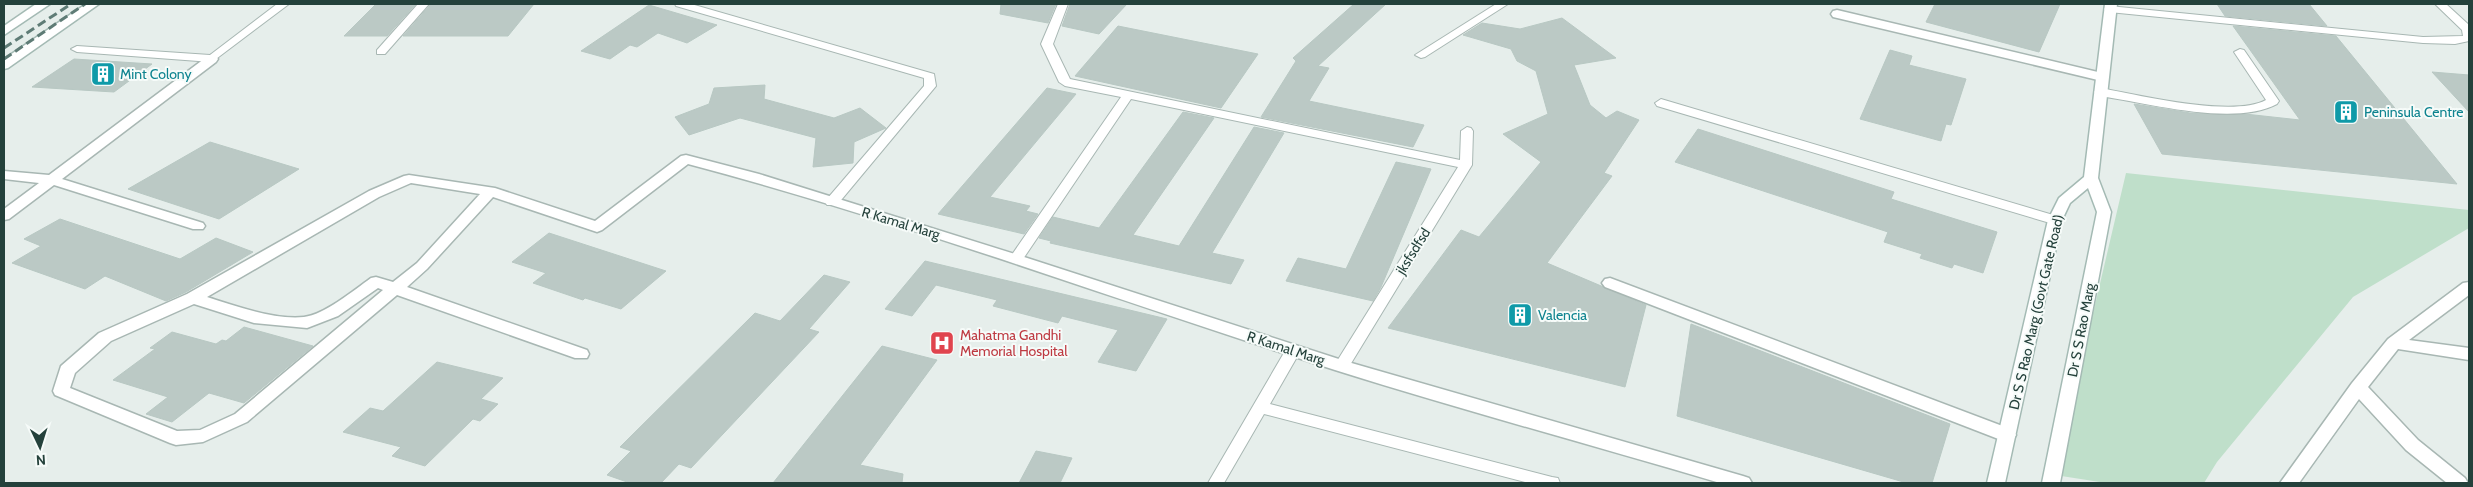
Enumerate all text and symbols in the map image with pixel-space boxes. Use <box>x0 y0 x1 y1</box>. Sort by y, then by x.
building icon: Mint Colony <box>90 61 116 87</box>
place label: Mint Colony <box>120 65 192 83</box>
building icon: Peninsula Centre <box>2333 99 2359 125</box>
place label: Peninsula Centre <box>2364 103 2463 121</box>
street label: R Kamal Marg <box>860 203 943 244</box>
street label: Dr S S Rao Marg (Govt Gate Road) <box>2005 212 2067 412</box>
street label: jksfsdfsd <box>1391 224 1434 278</box>
street label: Dr S S Rao Marg <box>2063 280 2099 379</box>
building icon: Valencia <box>1507 302 1533 328</box>
place label: Valencia <box>1538 306 1587 324</box>
place label: Mahatma Gandhi Memorial Hospital <box>960 326 1068 360</box>
street label: R Kamal Marg <box>1245 327 1328 369</box>
hospital icon: Mahatma Gandhi Memorial Hospital <box>929 330 955 356</box>
north arrow <box>15 422 65 472</box>
text: N <box>35 451 46 469</box>

